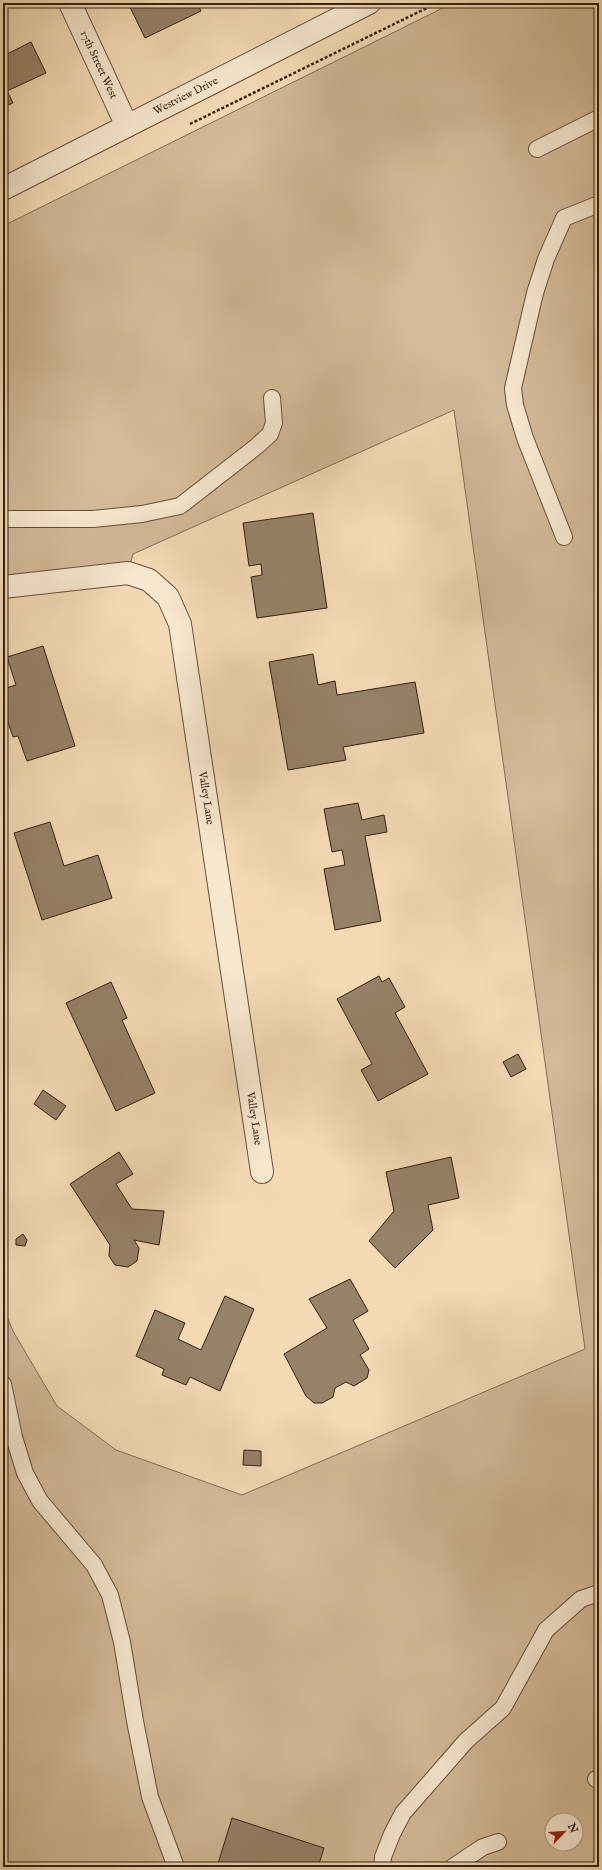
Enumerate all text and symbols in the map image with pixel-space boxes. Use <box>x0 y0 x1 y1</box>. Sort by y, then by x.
street label: 17th Street West <box>77 28 121 101</box>
street label: Westview Drive <box>151 74 220 118</box>
street label: Valley Lane <box>195 770 217 826</box>
street label: Valley Lane <box>243 1090 265 1146</box>
north arrow <box>544 1812 584 1852</box>
text: N <box>563 1820 581 1836</box>

